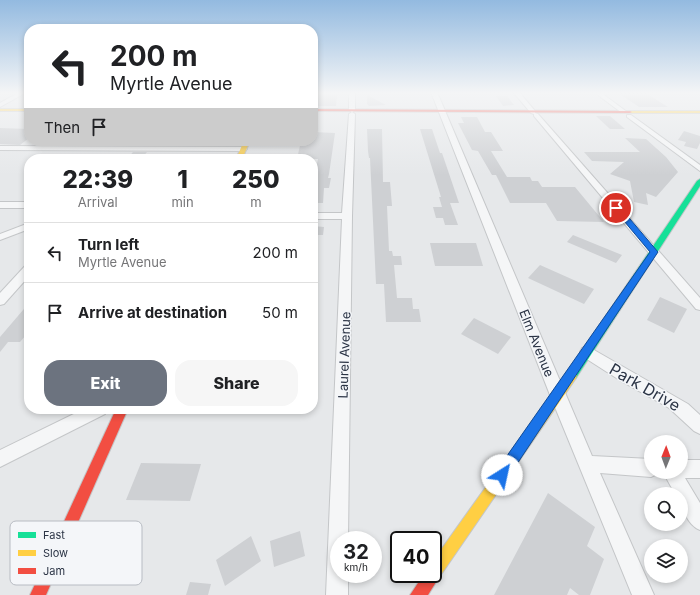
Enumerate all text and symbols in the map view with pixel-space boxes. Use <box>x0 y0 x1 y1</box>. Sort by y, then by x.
text: 200 m <box>110 39 198 73</box>
icon: left <box>44 40 96 92</box>
text: Myrtle Avenue <box>110 73 233 94</box>
icon: arrive <box>88 116 110 138</box>
text: Then <box>44 118 80 137</box>
text: 22:39 <box>62 165 133 194</box>
text: 1 <box>177 165 188 194</box>
text: 250 <box>232 165 280 194</box>
pin <box>599 191 633 225</box>
text: Arrival <box>78 194 118 210</box>
text: min <box>171 194 194 210</box>
text: m <box>250 194 262 210</box>
icon: arrive <box>605 197 627 219</box>
text: Turn left <box>78 235 139 254</box>
icon: left <box>44 242 66 264</box>
text: 200 m <box>253 243 298 262</box>
text: Myrtle Avenue <box>78 254 167 270</box>
icon: arrive <box>44 302 66 324</box>
text: Arrive at destination <box>78 303 227 322</box>
text: 50 m <box>262 303 298 322</box>
street label: Elm Avenue <box>516 307 558 379</box>
street label: Laurel Avenue <box>334 311 354 399</box>
street label: Park Drive <box>606 359 684 415</box>
button: Exit <box>44 360 167 406</box>
button: Share <box>175 360 298 406</box>
north arrow <box>644 435 688 479</box>
map controls <box>644 435 688 583</box>
position arrow <box>481 454 523 496</box>
button: search <box>644 487 688 531</box>
legend <box>10 521 142 585</box>
text: Fast <box>43 528 65 542</box>
speed limit sign: 40 <box>390 531 442 583</box>
button: layers <box>644 539 688 583</box>
text: 32 <box>343 540 369 564</box>
text: Slow <box>43 546 68 560</box>
text: km/h <box>344 561 368 573</box>
text: Jam <box>43 564 65 578</box>

